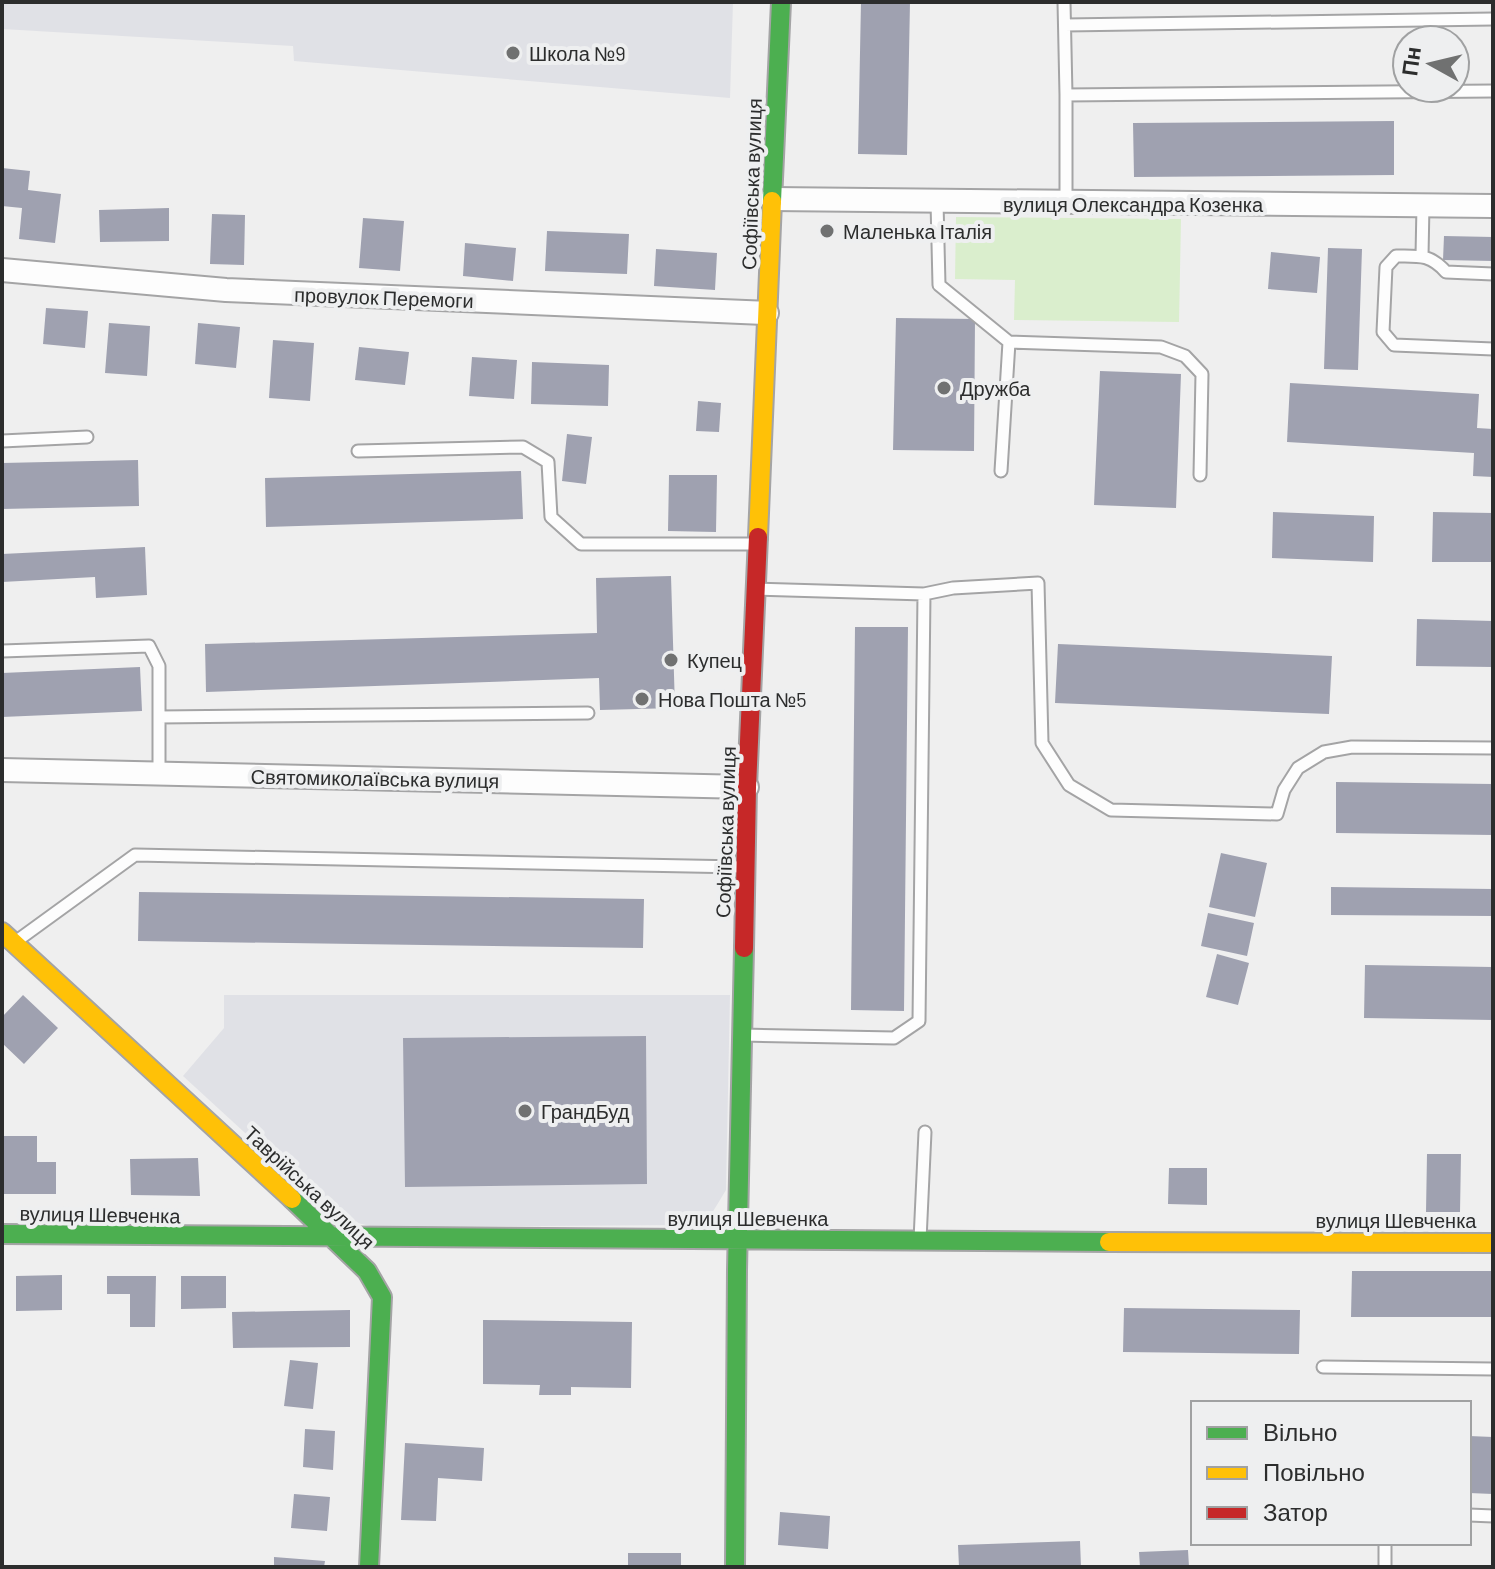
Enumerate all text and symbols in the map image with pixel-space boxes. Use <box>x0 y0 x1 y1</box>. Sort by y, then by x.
north arrow <box>1391 24 1471 104</box>
place label: Школа №9 <box>529 41 626 65</box>
marker: Школа №9 <box>504 44 522 62</box>
text: Пн <box>1395 45 1425 77</box>
street label: Софіївська вулиця <box>736 98 766 270</box>
street label: вулиця Олександра Козенка <box>1003 192 1264 216</box>
place label: Маленька Італія <box>843 219 992 243</box>
marker: Маленька Італія <box>818 222 836 240</box>
street label: провулок Перемоги <box>294 282 474 312</box>
place label: Дружба <box>960 376 1031 400</box>
marker: Дружба <box>935 379 953 397</box>
place label: Купец <box>687 648 742 672</box>
marker: Купец <box>662 651 680 669</box>
place label: Нова Пошта №5 <box>658 687 806 711</box>
marker: Нова Пошта №5 <box>633 690 651 708</box>
street label: Софіївська вулиця <box>710 746 740 918</box>
street label: Святомиколаївська вулиця <box>250 764 500 792</box>
place label: ГрандБуд <box>541 1099 630 1123</box>
marker: ГрандБуд <box>516 1102 534 1120</box>
street label: Таврійська вулиця <box>240 1120 380 1254</box>
street label: вулиця Шевченка <box>19 1201 182 1227</box>
street label: вулиця Шевченка <box>668 1206 829 1230</box>
street label: вулиця Шевченка <box>1316 1208 1477 1232</box>
legend <box>1191 1401 1471 1545</box>
text: Вільно <box>1263 1417 1337 1446</box>
text: Повільно <box>1263 1457 1365 1486</box>
text: Затор <box>1263 1497 1328 1526</box>

